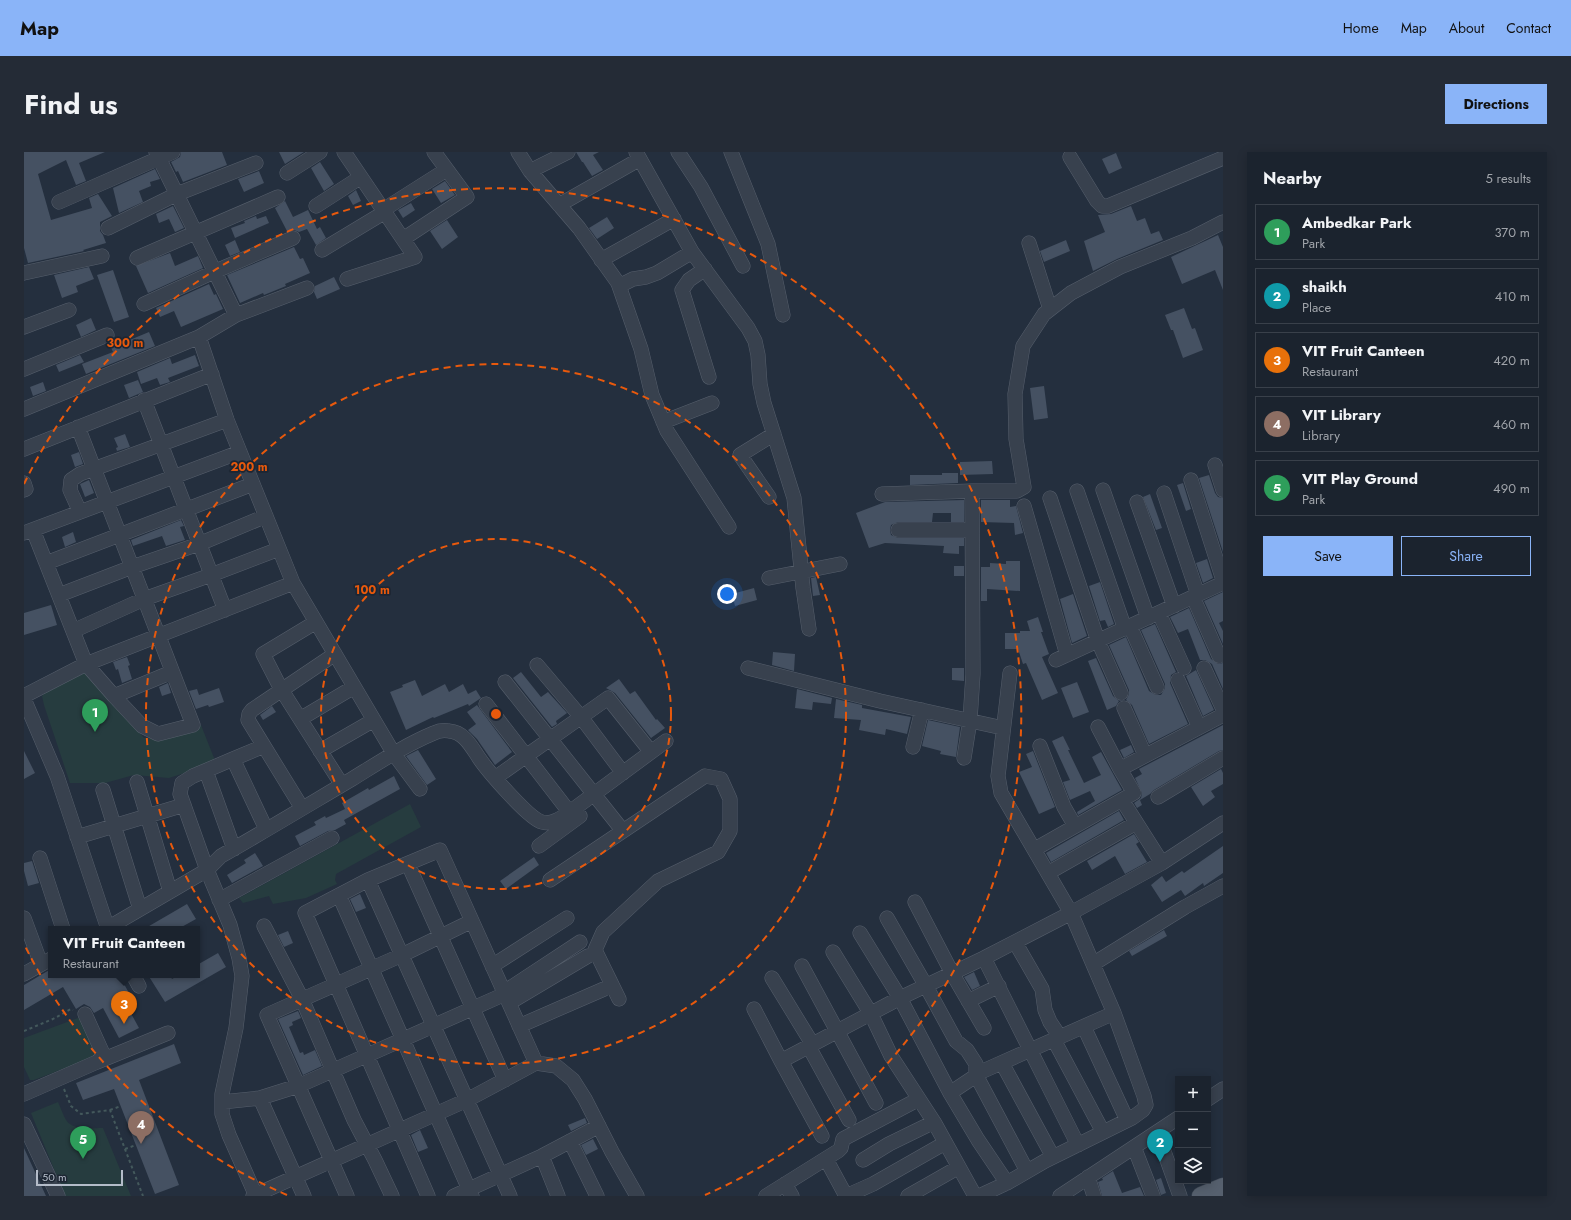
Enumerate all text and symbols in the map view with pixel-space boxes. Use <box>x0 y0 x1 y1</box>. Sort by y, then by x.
text: Map <box>20 15 59 42</box>
text: Home <box>1343 18 1379 38</box>
text: Map <box>1401 18 1427 38</box>
text: About <box>1449 18 1484 38</box>
text: Contact <box>1506 18 1551 38</box>
text: Find us <box>24 84 118 125</box>
button: Directions <box>1445 84 1547 124</box>
text: Nearby <box>1263 166 1321 190</box>
text: 5 results <box>1485 169 1531 188</box>
text: Ambedkar Park <box>1302 212 1412 234</box>
text: 1 <box>1274 223 1280 242</box>
text: 370 m <box>1494 223 1530 242</box>
text: Park <box>1302 234 1325 253</box>
text: shaikh <box>1302 276 1347 298</box>
text: 2 <box>1273 287 1281 306</box>
text: 410 m <box>1495 287 1530 306</box>
text: Place <box>1302 298 1331 317</box>
text: 300 m <box>107 334 144 352</box>
text: VIT Fruit Canteen <box>1302 340 1425 362</box>
text: 3 <box>1273 351 1281 370</box>
text: 420 m <box>1493 351 1530 370</box>
text: Restaurant <box>1302 362 1358 381</box>
text: VIT Library <box>1302 404 1381 426</box>
text: 4 <box>1272 415 1282 434</box>
text: 460 m <box>1493 415 1530 434</box>
text: Library <box>1302 426 1340 445</box>
text: 200 m <box>230 458 268 476</box>
text: VIT Play Ground <box>1302 468 1418 490</box>
text: 5 <box>1273 479 1281 498</box>
text: 490 m <box>1493 479 1530 498</box>
text: Park <box>1302 490 1325 509</box>
button: Save <box>1263 536 1393 576</box>
button: Share <box>1401 536 1531 576</box>
text: 100 m <box>354 581 390 599</box>
your location <box>717 584 737 604</box>
pin: 1 <box>82 699 108 732</box>
centre of rings <box>489 707 503 721</box>
popup <box>48 926 200 978</box>
text: VIT Fruit Canteen <box>63 932 185 954</box>
text: Restaurant <box>63 954 119 973</box>
pin: 3 <box>111 991 137 1024</box>
map controls <box>1175 1076 1211 1184</box>
button: + <box>1175 1076 1211 1112</box>
pin: 4 <box>128 1111 154 1144</box>
button: − <box>1175 1112 1211 1148</box>
pin: 5 <box>70 1126 96 1159</box>
pin: 2 <box>1147 1129 1173 1162</box>
button: layers <box>1175 1148 1211 1184</box>
scale bar <box>36 1168 123 1187</box>
text: 50 m <box>42 1169 67 1185</box>

